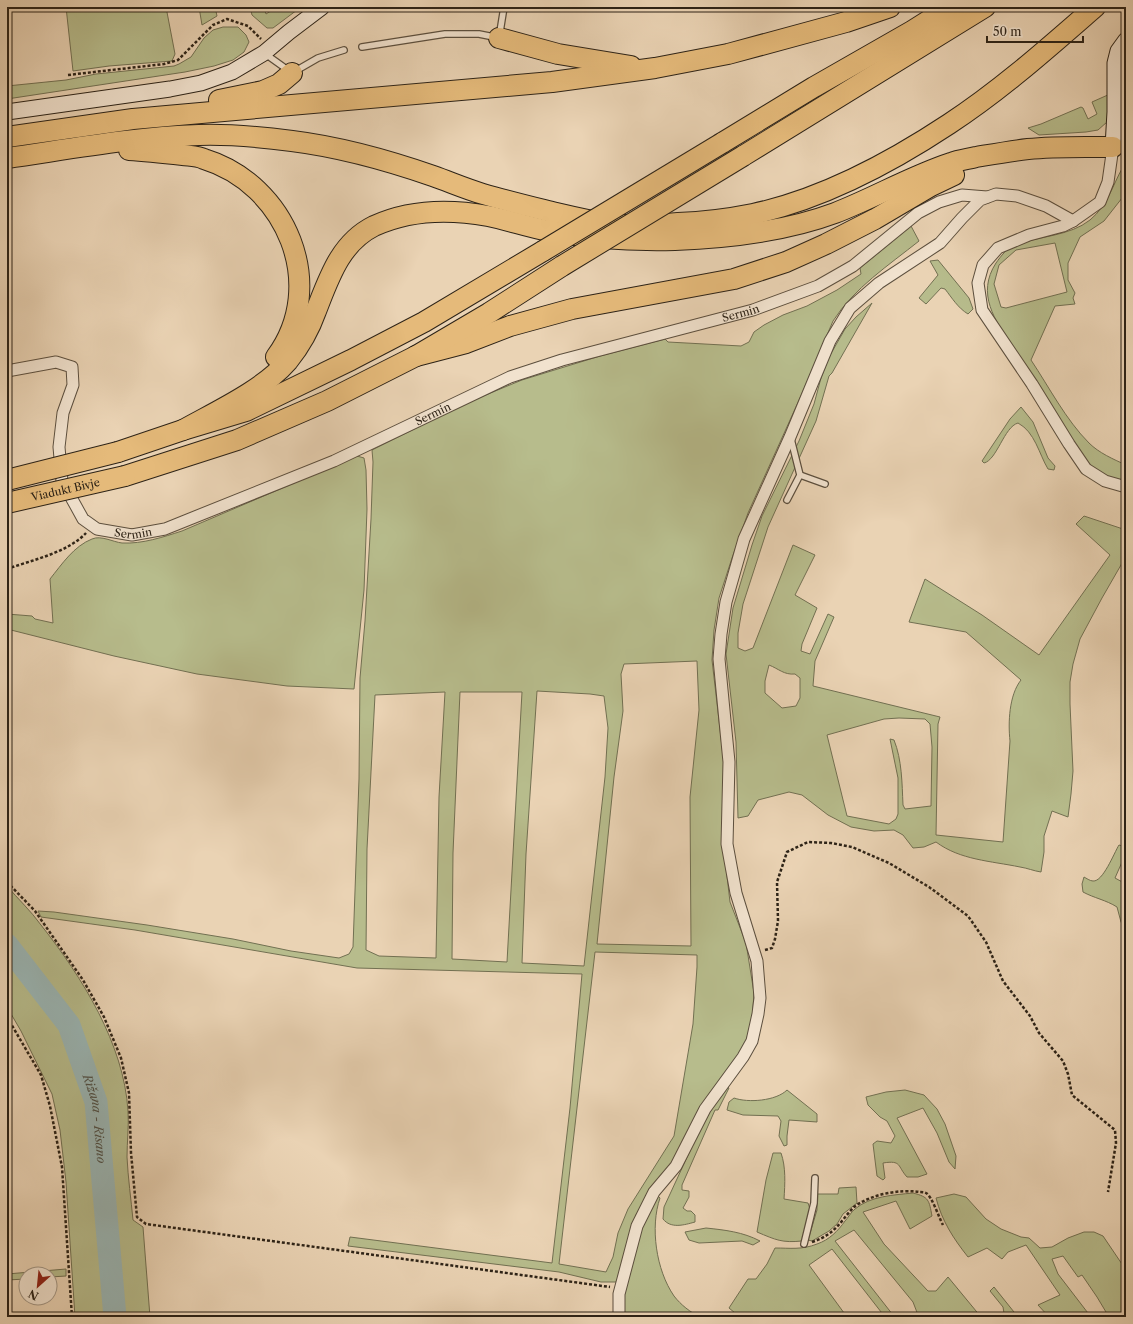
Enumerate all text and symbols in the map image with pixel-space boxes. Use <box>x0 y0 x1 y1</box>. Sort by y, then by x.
scale bar <box>987 18 1083 44</box>
text: 50 m <box>993 24 1022 39</box>
street label: Sermin <box>721 301 761 325</box>
street label: Sermin <box>413 399 453 428</box>
street label: Viadukt Bivje <box>29 475 101 504</box>
street label: Sermin <box>113 524 153 542</box>
water label: Rižana - Risano <box>79 1071 109 1164</box>
north arrow <box>18 1266 58 1306</box>
text: N <box>26 1286 41 1303</box>

